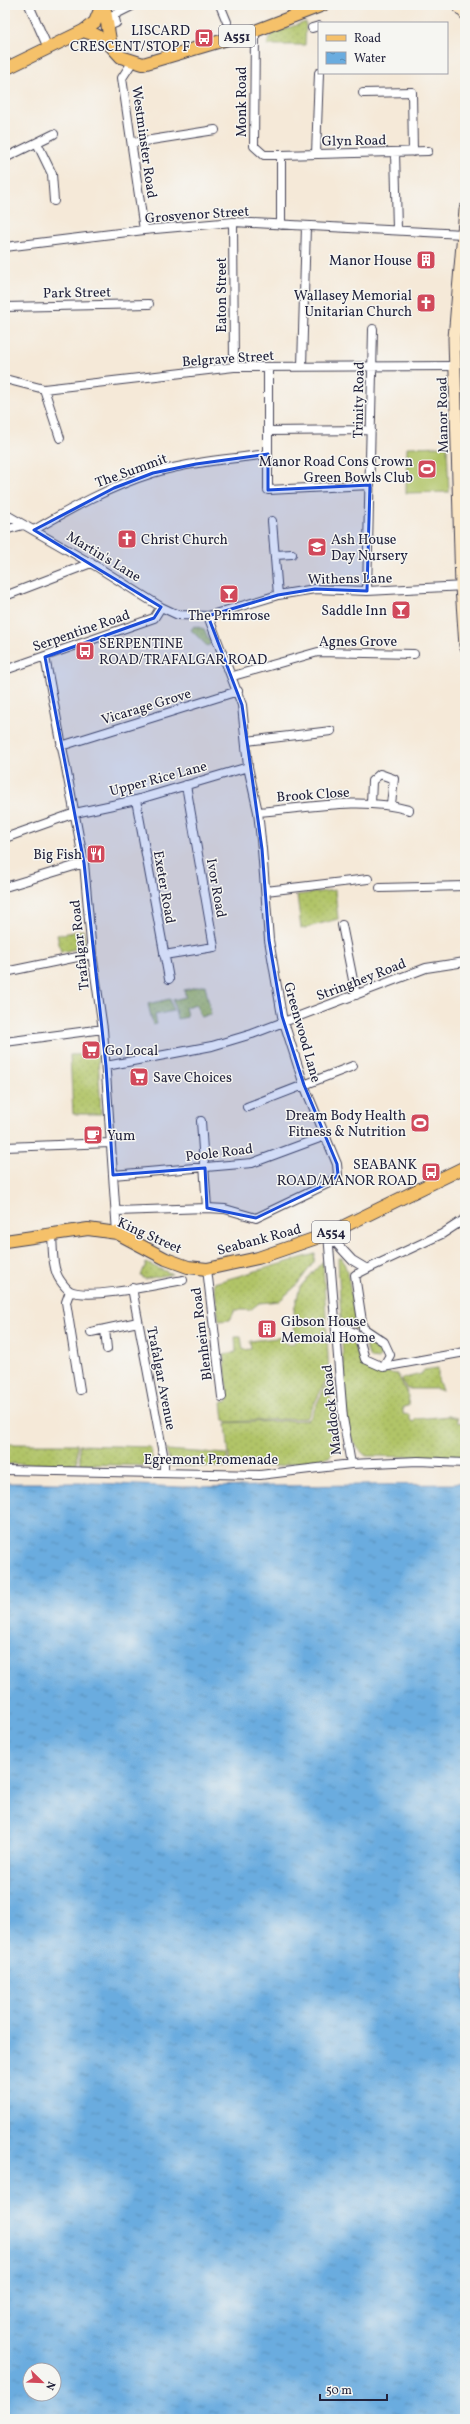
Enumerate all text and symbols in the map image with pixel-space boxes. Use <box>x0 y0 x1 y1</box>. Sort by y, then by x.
place label: LISCARD CRESCENT/STOP F <box>70 22 190 57</box>
legend <box>318 22 448 74</box>
road number: A551 <box>219 25 255 47</box>
bus stop icon: LISCARD CRESCENT/STOP F <box>193 27 215 49</box>
text: Road <box>354 31 381 47</box>
text: Water <box>354 51 386 67</box>
street label: Monk Road <box>233 67 252 137</box>
street label: Westminster Road <box>126 85 161 200</box>
street label: Glyn Road <box>321 131 387 152</box>
street label: Grosvenor Street <box>144 202 250 229</box>
building icon: Manor House <box>415 249 437 271</box>
place label: Manor House <box>329 252 412 271</box>
street label: Eaton Street <box>213 257 232 333</box>
street label: Park Street <box>43 283 111 304</box>
place label: Wallasey Memorial Unitarian Church <box>294 287 412 322</box>
church icon: Wallasey Memorial Unitarian Church <box>415 292 437 314</box>
street label: Belgrave Street <box>181 347 275 372</box>
street label: Trinity Road <box>349 361 370 439</box>
street label: Manor Road <box>433 377 454 453</box>
street label: The Summit <box>93 450 170 493</box>
place label: Manor Road Cons Crown Green Bowls Club <box>259 453 413 488</box>
sports icon: Manor Road Cons Crown Green Bowls Club <box>416 458 438 480</box>
street label: Martin's Lane <box>62 528 144 587</box>
church icon: Christ Church <box>116 528 138 550</box>
place label: Christ Church <box>141 531 228 550</box>
place label: Ash House Day Nursery <box>331 531 408 566</box>
school or university icon: Ash House Day Nursery <box>306 536 328 558</box>
street label: Withens Lane <box>308 569 393 590</box>
bar icon: The Primrose <box>218 583 240 605</box>
bar icon: Saddle Inn <box>390 599 412 621</box>
place label: Saddle Inn <box>321 602 387 621</box>
street label: Serpentine Road <box>30 606 133 657</box>
place label: The Primrose <box>188 607 270 626</box>
street label: Agnes Grove <box>319 633 397 652</box>
place label: SERPENTINE ROAD/TRAFALGAR ROAD <box>99 635 267 670</box>
bus stop icon: SERPENTINE ROAD/TRAFALGAR ROAD <box>74 640 96 662</box>
street label: Vicarage Grove <box>99 685 194 730</box>
street label: Upper Rice Lane <box>108 757 210 802</box>
street label: Brook Close <box>276 783 351 808</box>
restaurant icon: Big Fish <box>85 843 107 865</box>
place label: Big Fish <box>33 846 82 865</box>
street label: Exeter Road <box>148 849 179 925</box>
street label: Ivor Road <box>201 857 230 920</box>
street label: Trafalgar Road <box>66 899 95 991</box>
street label: Stringhey Road <box>314 955 409 1006</box>
street label: Greenwood Lane <box>278 980 325 1085</box>
supermarket icon: Go Local <box>80 1039 102 1061</box>
place label: Go Local <box>105 1042 158 1061</box>
supermarket icon: Save Choices <box>128 1066 150 1088</box>
place label: Save Choices <box>153 1069 232 1088</box>
place label: Dream Body Health Fitness & Nutrition <box>286 1107 406 1142</box>
sports icon: Dream Body Health Fitness & Nutrition <box>409 1112 431 1134</box>
cafe icon: Yum <box>82 1124 104 1146</box>
place label: Yum <box>107 1127 135 1146</box>
street label: Poole Road <box>184 1140 254 1167</box>
place label: SEABANK ROAD/MANOR ROAD <box>277 1156 417 1191</box>
bus stop icon: SEABANK ROAD/MANOR ROAD <box>420 1161 442 1183</box>
street label: King Street <box>114 1214 185 1259</box>
street label: Seabank Road <box>215 1220 304 1261</box>
road number: A554 <box>312 1221 350 1243</box>
street label: Blenheim Road <box>187 1286 218 1382</box>
place label: Gibson House Memoial Home <box>281 1313 376 1348</box>
building icon: Gibson House Memoial Home <box>256 1318 278 1340</box>
street label: Trafalgar Avenue <box>141 1325 180 1432</box>
street label: Maddock Road <box>318 1363 347 1456</box>
street label: Egremont Promenade <box>144 1451 279 1470</box>
north arrow <box>22 2362 62 2402</box>
scale bar <box>320 2376 387 2402</box>
text: N <box>41 2379 58 2392</box>
text: 50 m <box>326 2383 352 2399</box>

